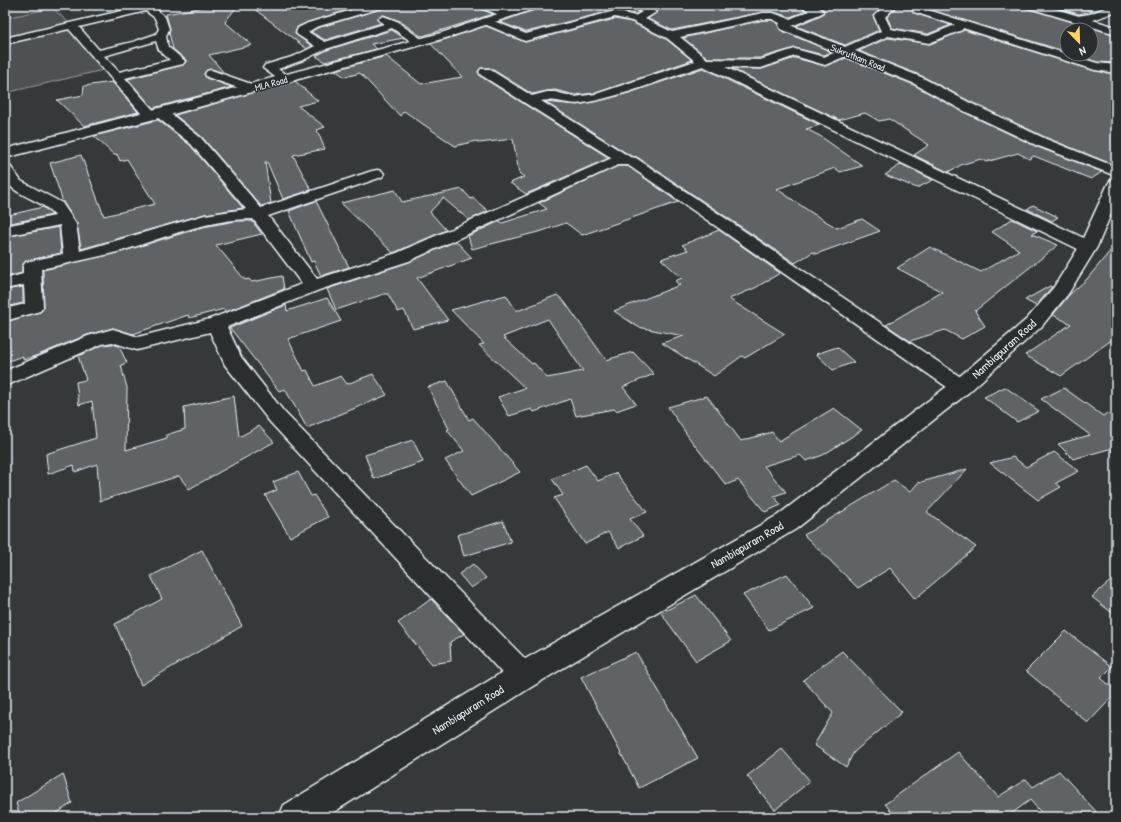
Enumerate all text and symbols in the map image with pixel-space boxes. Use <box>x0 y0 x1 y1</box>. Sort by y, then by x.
north arrow <box>1059 22 1099 62</box>
street label: Sukrutham Road <box>829 41 887 74</box>
text: N <box>1077 44 1088 59</box>
street label: MLA Road <box>253 73 289 94</box>
street label: Nambiapuram Road <box>968 315 1040 382</box>
street label: Nambiapuram Road <box>707 517 787 572</box>
street label: Nambiapuram Road <box>429 681 507 738</box>

